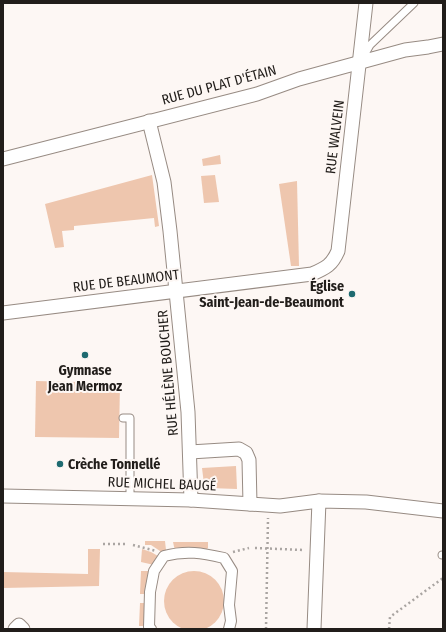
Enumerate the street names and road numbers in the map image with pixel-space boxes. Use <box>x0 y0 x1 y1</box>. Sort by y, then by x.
street label: RUE DU PLAT D'ÉTAIN <box>160 61 278 108</box>
street label: RUE WALVEIN <box>322 99 348 175</box>
street label: RUE DE BEAUMONT <box>72 266 181 296</box>
street label: RUE HÉLÈNE BOUCHER <box>153 309 182 437</box>
street label: RUE MICHEL BAUGÉ <box>107 473 217 494</box>

